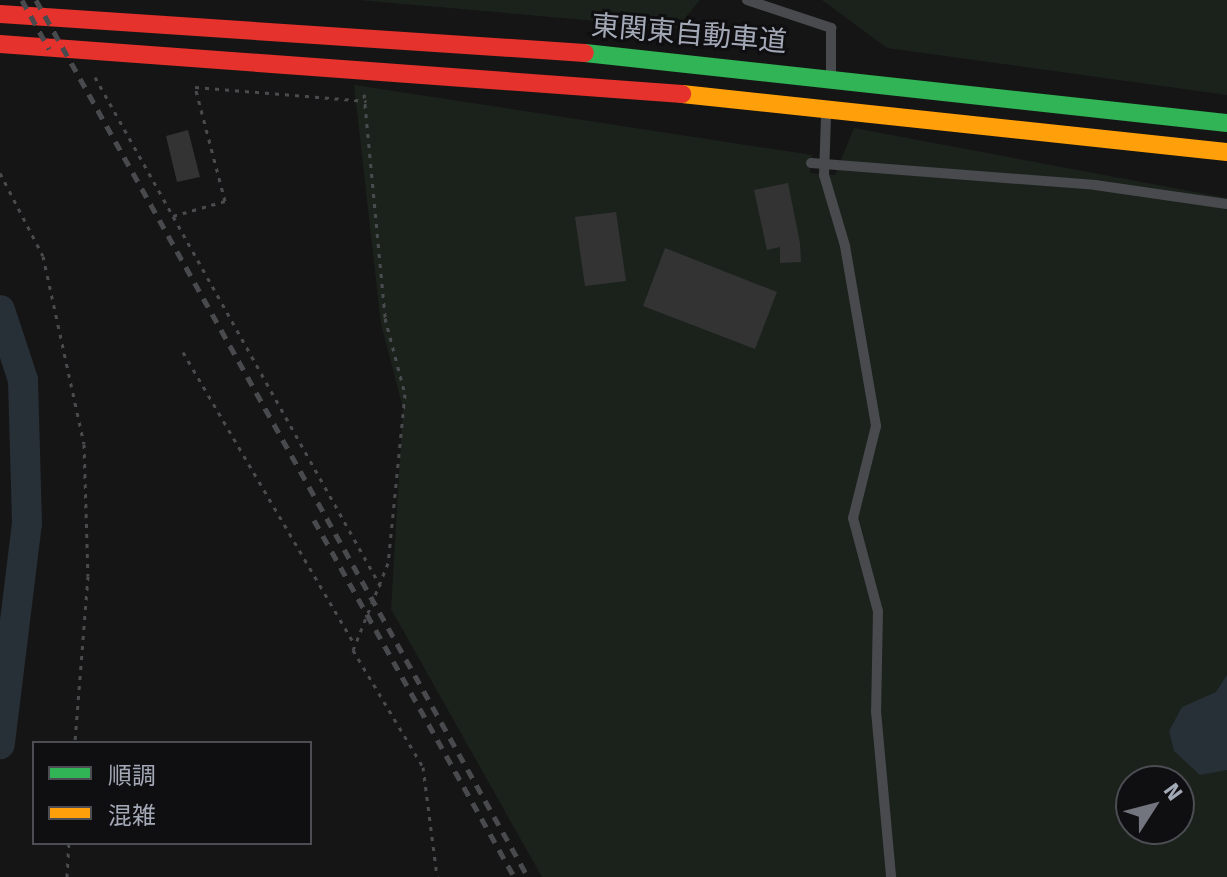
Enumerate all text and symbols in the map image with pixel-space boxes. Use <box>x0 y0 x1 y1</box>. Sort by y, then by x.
street label: 東関東自動車道 <box>590 9 788 59</box>
legend <box>32 741 312 845</box>
text: 順調 <box>108 762 156 790</box>
north arrow <box>1115 765 1195 845</box>
text: N <box>1158 778 1188 806</box>
text: 混雑 <box>108 802 156 830</box>

